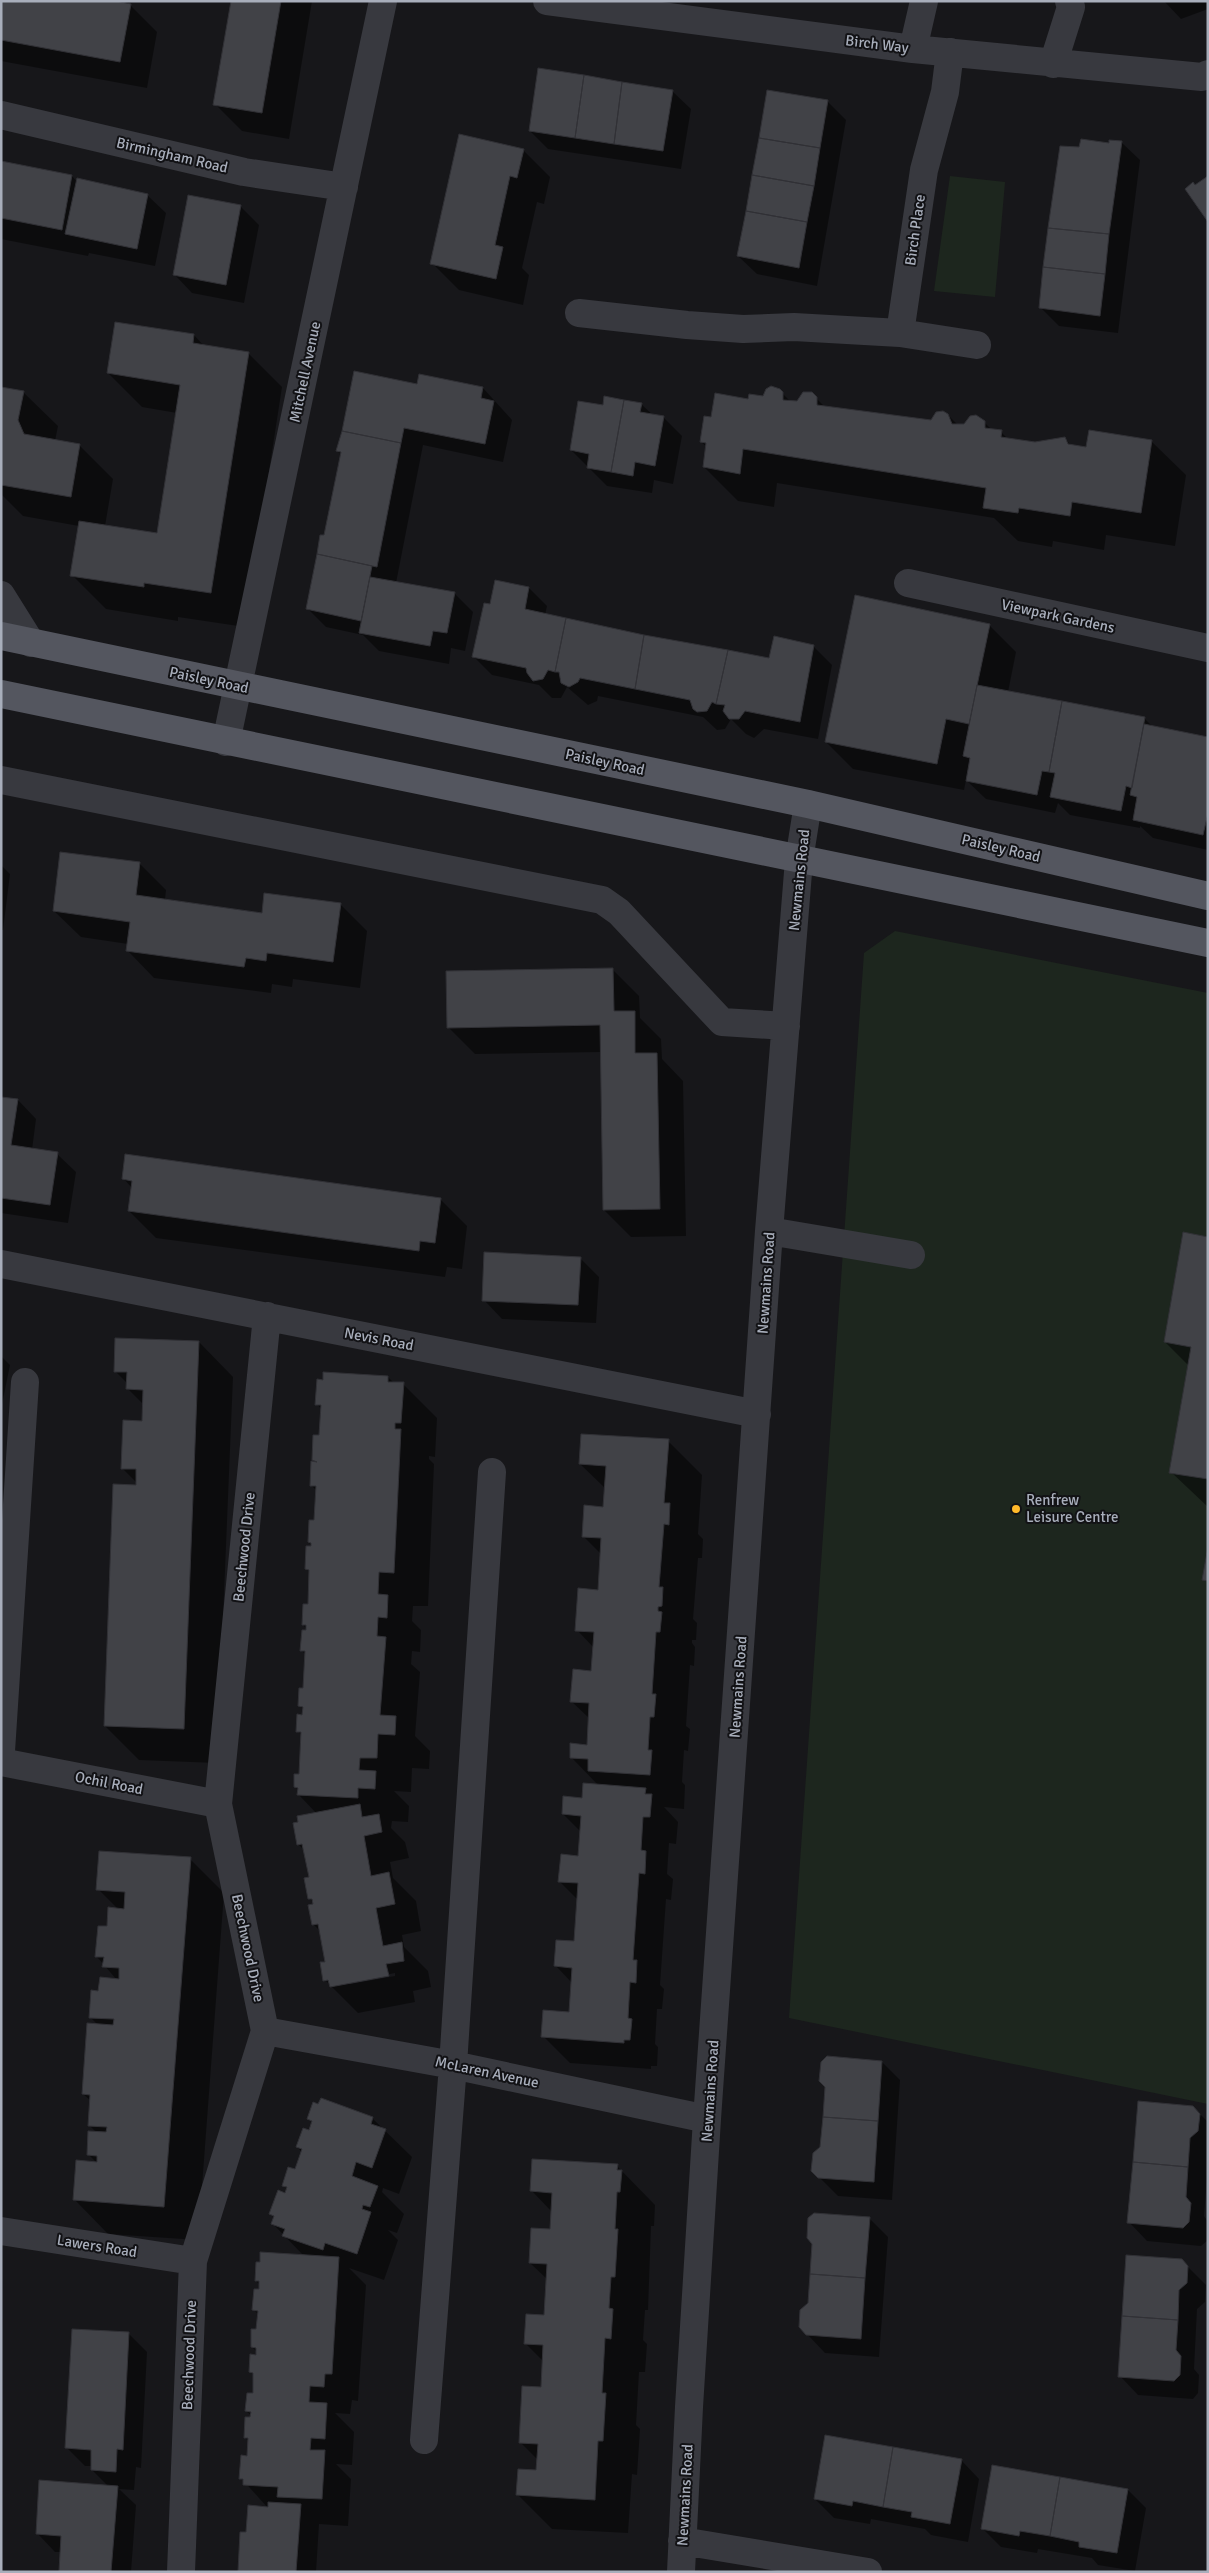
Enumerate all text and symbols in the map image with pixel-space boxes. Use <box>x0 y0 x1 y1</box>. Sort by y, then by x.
street label: Birch Way <box>844 31 910 57</box>
street label: Birmingham Road <box>114 133 230 177</box>
street label: Birch Place <box>901 193 929 267</box>
street label: Mitchell Avenue <box>286 320 324 424</box>
street label: Viewpark Gardens <box>1000 595 1117 637</box>
street label: Paisley Road <box>168 663 250 697</box>
street label: Paisley Road <box>564 745 646 779</box>
street label: Newmains Road <box>785 828 813 932</box>
street label: Paisley Road <box>960 830 1042 866</box>
street label: Newmains Road <box>753 1231 779 1335</box>
street label: Nevis Road <box>343 1323 415 1355</box>
street label: Beechwood Drive <box>229 1491 259 1603</box>
place label: Renfrew Leisure Centre <box>1026 1491 1118 1526</box>
marker: Renfrew Leisure Centre <box>1010 1503 1022 1515</box>
street label: Newmains Road <box>725 1635 751 1739</box>
street label: Ochil Road <box>73 1768 145 1798</box>
street label: Beechwood Drive <box>228 1892 268 2004</box>
street label: Newmains Road <box>697 2039 723 2143</box>
street label: McLaren Avenue <box>433 2052 541 2092</box>
street label: Lawers Road <box>56 2231 138 2261</box>
street label: Beechwood Drive <box>178 2300 200 2410</box>
street label: Newmains Road <box>673 2443 697 2546</box>

